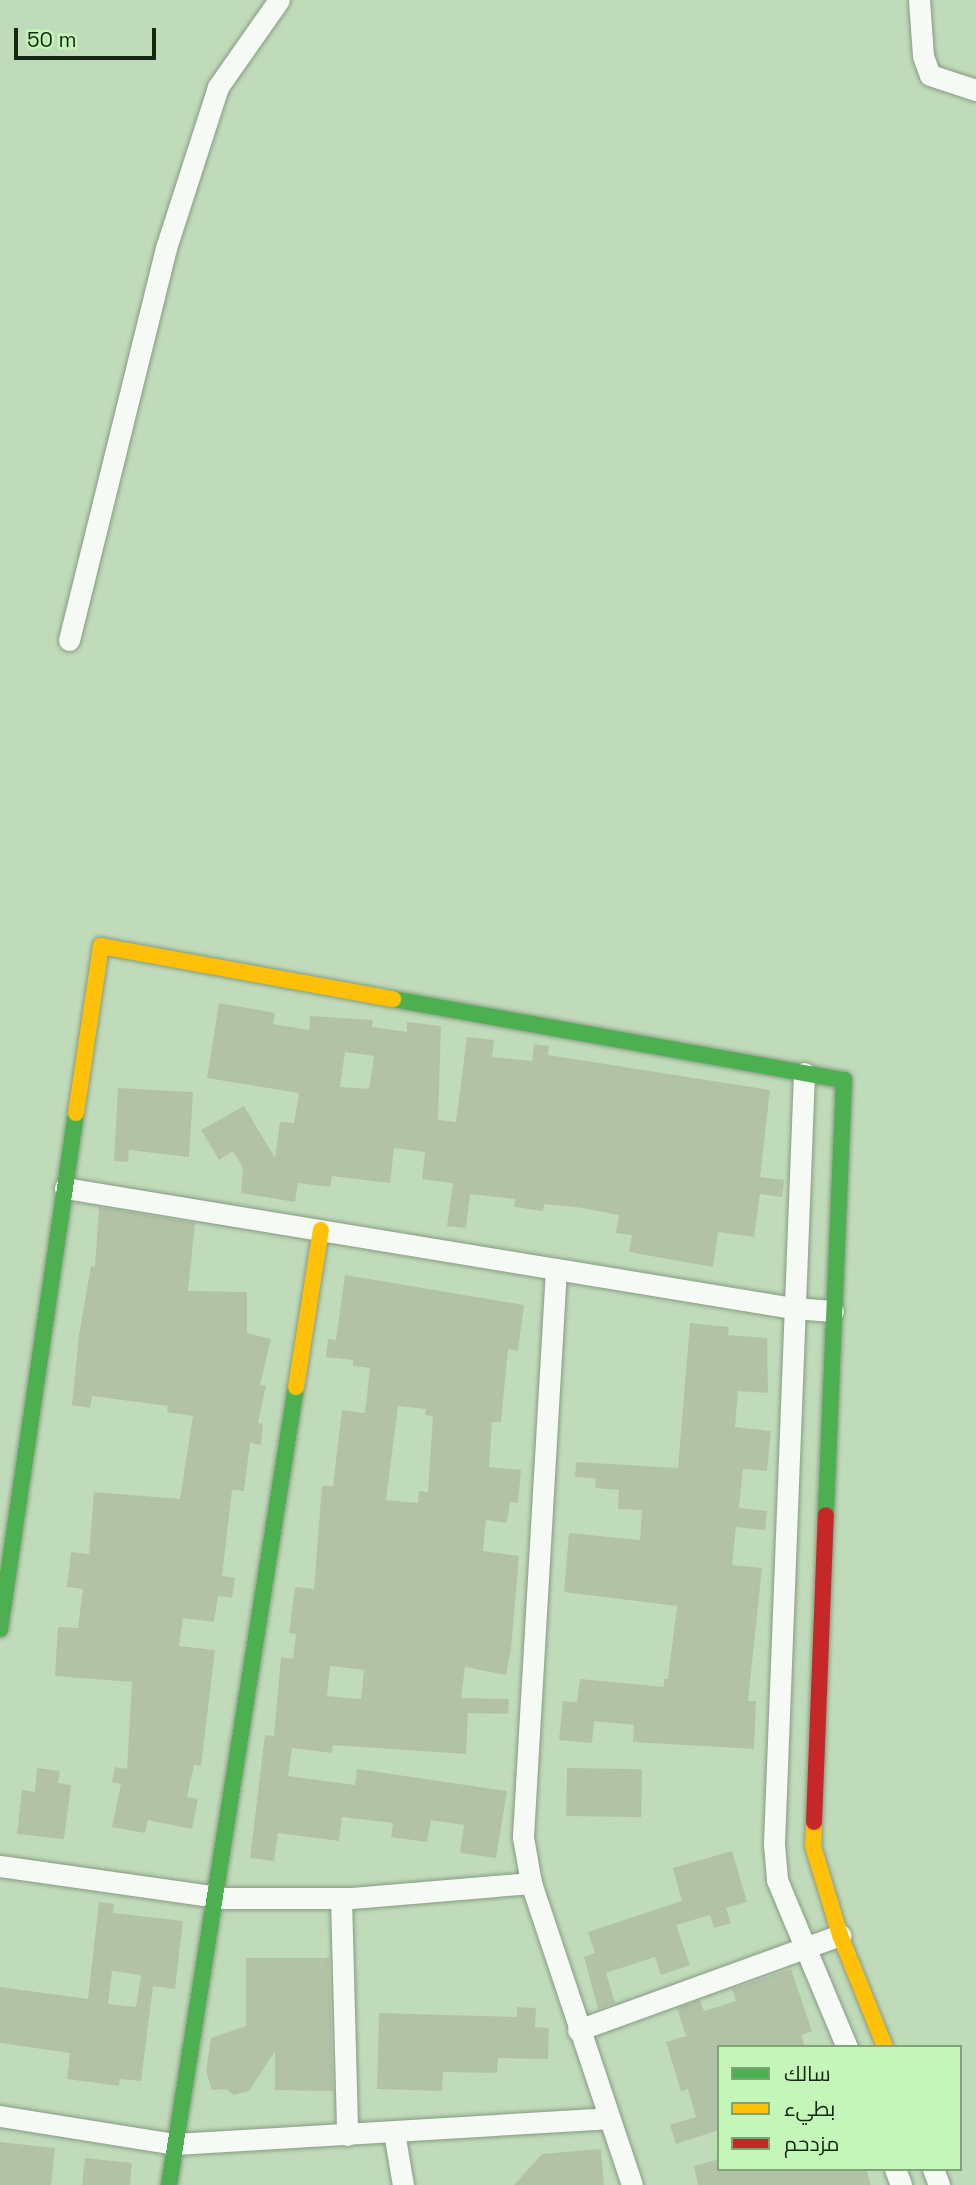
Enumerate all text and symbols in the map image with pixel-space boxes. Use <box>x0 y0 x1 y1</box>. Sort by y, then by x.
scale bar <box>18 14 159 58</box>
text: 50 m <box>27 26 77 53</box>
legend <box>717 2045 962 2171</box>
text: سالك <box>784 2060 831 2087</box>
text: بطيء <box>784 2095 835 2122</box>
text: مزدحم <box>784 2130 839 2157</box>

